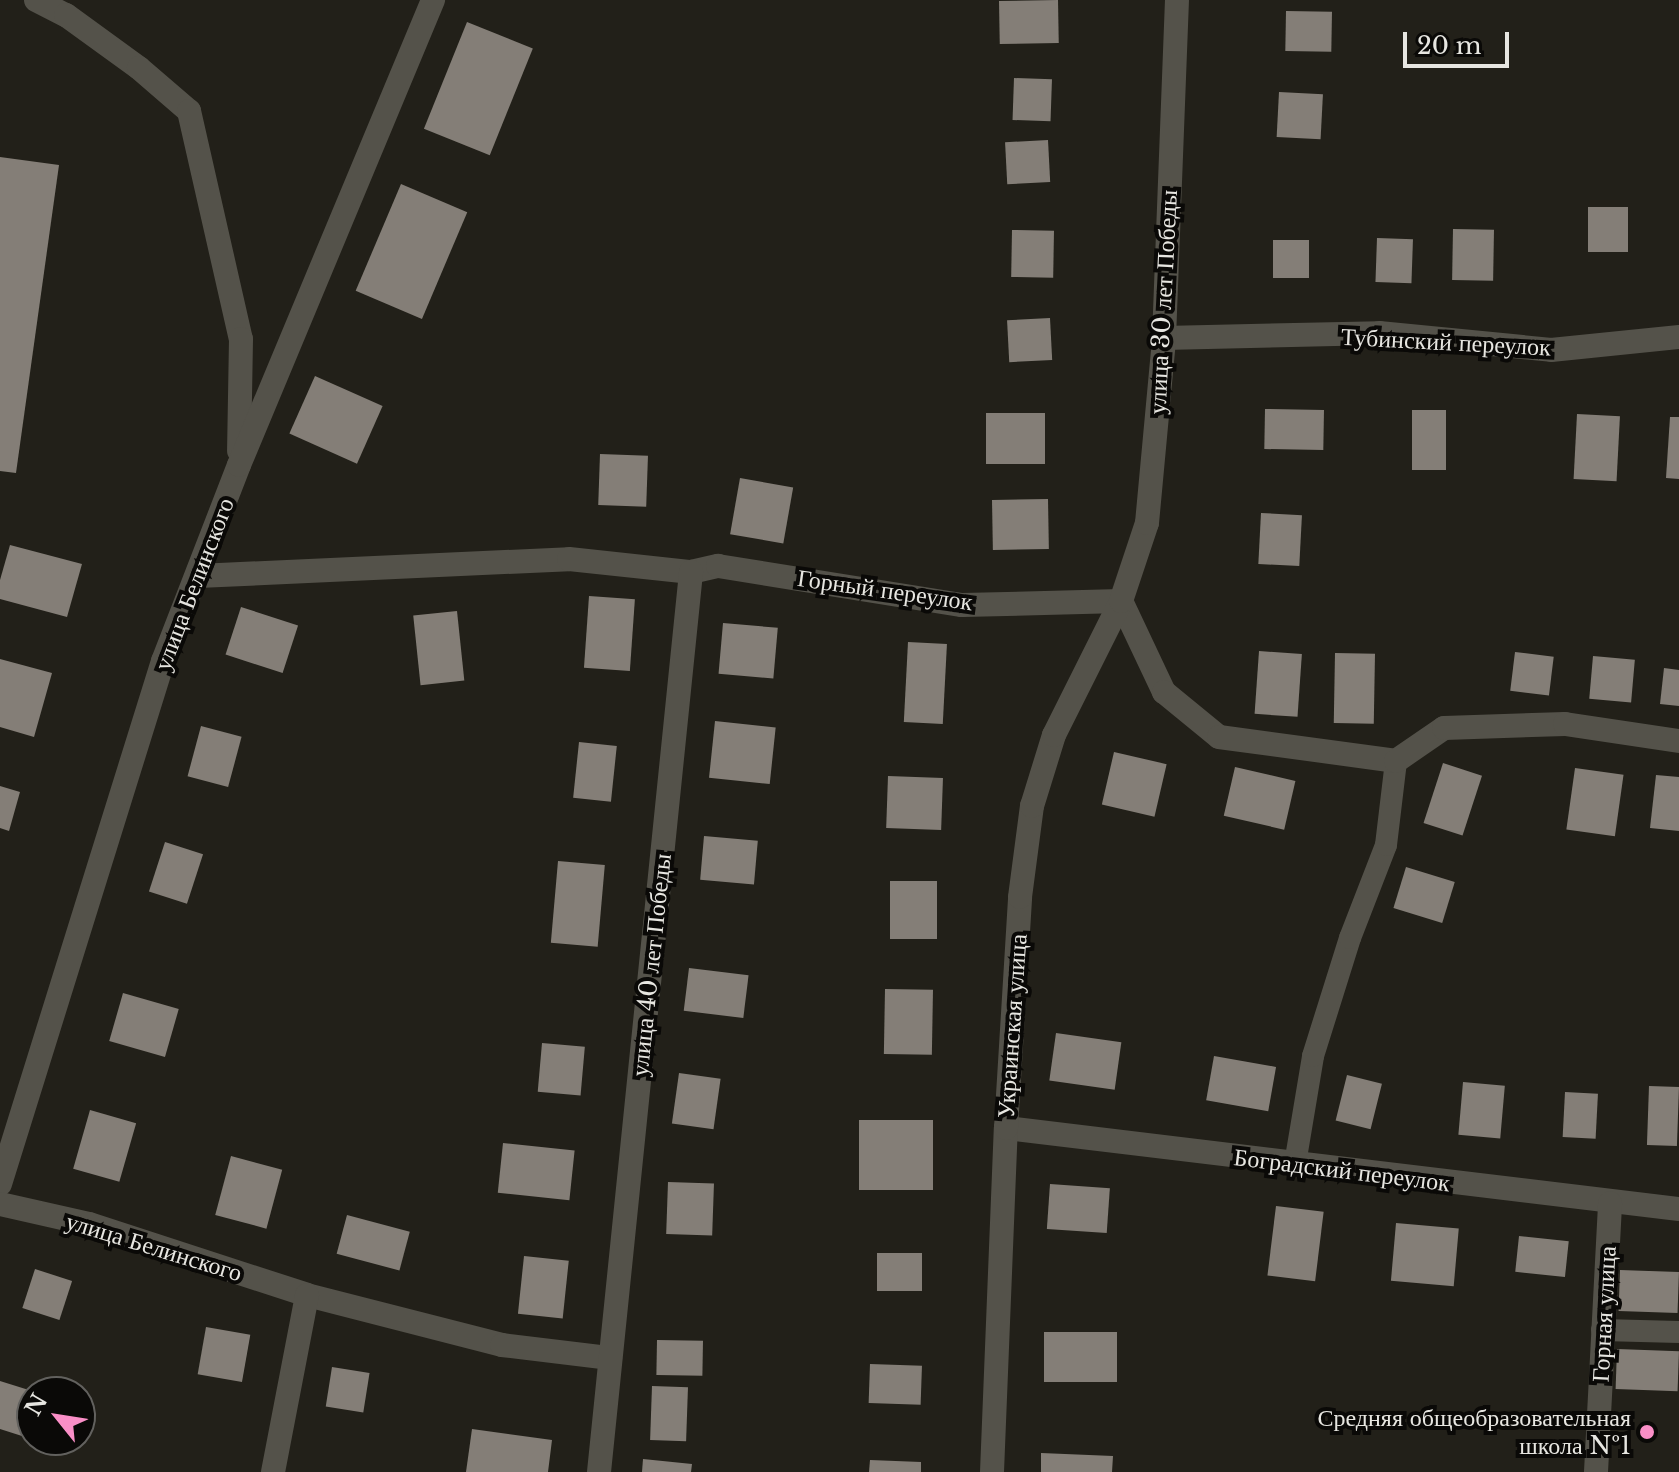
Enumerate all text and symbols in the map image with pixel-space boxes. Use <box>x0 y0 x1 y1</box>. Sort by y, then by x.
scale bar <box>1407 16 1513 66</box>
text: 20 m <box>1417 31 1482 60</box>
street label: улица 30 лет Победы <box>1143 189 1183 415</box>
street label: Тубинский переулок <box>1340 322 1552 362</box>
street label: улица Белинского <box>148 494 240 674</box>
street label: Горный переулок <box>796 563 974 617</box>
street label: улица 40 лет Победы <box>625 852 677 1078</box>
street label: Украинская улица <box>991 933 1033 1119</box>
street label: Боградский переулок <box>1232 1142 1452 1198</box>
street label: улица Белинского <box>62 1207 246 1287</box>
street label: Горная улица <box>1586 1245 1622 1383</box>
north arrow <box>16 1376 96 1456</box>
text: N <box>20 1389 53 1420</box>
place label: Средняя общеобразовательная школа №1 <box>1317 1404 1631 1460</box>
marker: Средняя общеобразовательная школа №1 <box>1638 1423 1656 1441</box>

